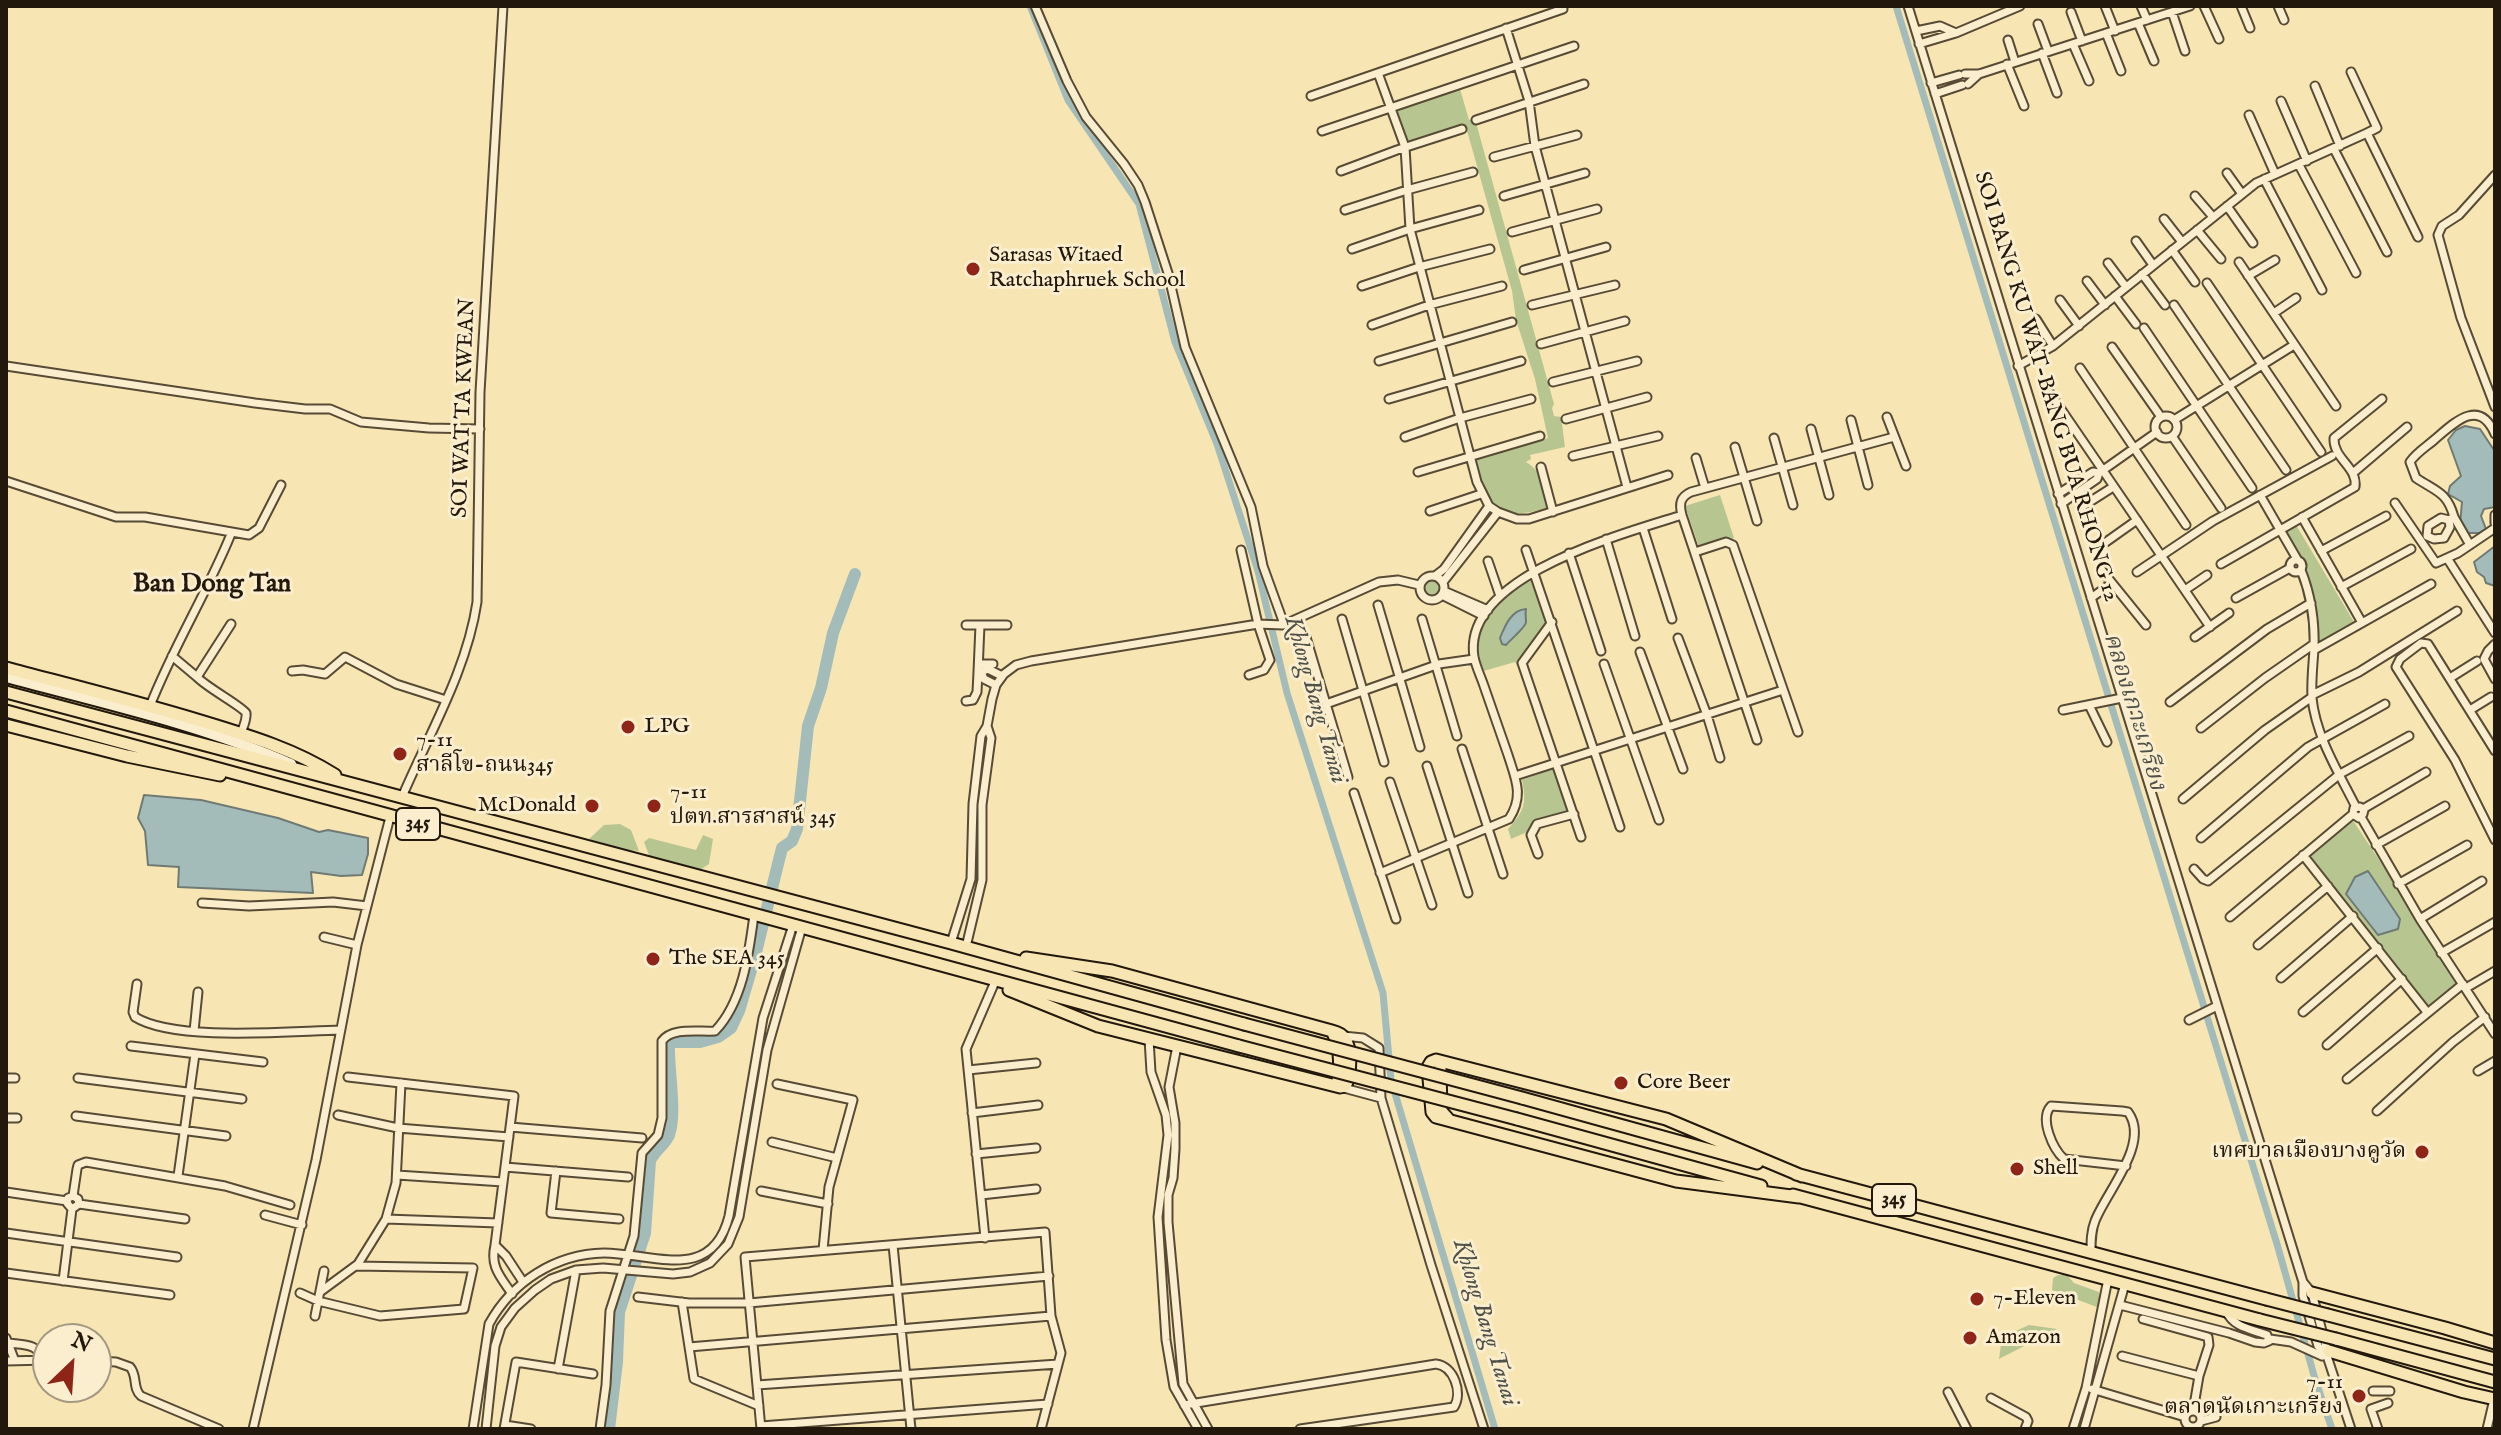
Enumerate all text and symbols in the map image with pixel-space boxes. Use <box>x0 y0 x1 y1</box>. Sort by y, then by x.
street label: SOI BANG KU WAT-BANG BUA RHONG 12 <box>1967 169 2123 605</box>
place label: Sarasas Witaed Ratchaphruek School <box>989 243 1185 294</box>
marker: Sarasas Witaed Ratchaphruek School <box>964 260 982 278</box>
street label: SOI WAT TA KWEAN <box>448 298 482 518</box>
district label: Ban Dong Tan <box>133 570 291 602</box>
water label: Khlong Bang Tanai <box>1276 613 1352 787</box>
water label: คลองเกาะเกรียง <box>2095 630 2171 794</box>
place label: LPG <box>644 714 690 740</box>
marker: LPG <box>619 718 637 736</box>
place label: 7-11 สาลีโข-ถนน345 <box>416 728 554 780</box>
marker: 7-11 สาลีโข-ถนน345 <box>391 745 409 763</box>
place label: 7-11 ปตท.สารสาสน์ 345 <box>670 780 836 832</box>
place label: McDonald <box>478 793 576 819</box>
marker: McDonald <box>583 797 601 815</box>
marker: 7-11 ปตท.สารสาสน์ 345 <box>645 797 663 815</box>
road number: 345 <box>396 808 440 840</box>
place label: The SEA 345 <box>669 946 785 972</box>
marker: The SEA 345 <box>644 950 662 968</box>
place label: Core Beer <box>1637 1070 1730 1096</box>
marker: Core Beer <box>1612 1074 1630 1092</box>
place label: เทศบาลเมืองบางคูวัด <box>2211 1139 2406 1165</box>
marker: เทศบาลเมืองบางคูวัด <box>2413 1143 2431 1161</box>
place label: Shell <box>2033 1156 2078 1182</box>
marker: Shell <box>2008 1160 2026 1178</box>
road number: 345 <box>1872 1184 1916 1216</box>
water label: Khlong Bang Tanai <box>1445 1236 1523 1410</box>
place label: 7-Eleven <box>1993 1286 2076 1312</box>
marker: 7-Eleven <box>1968 1290 1986 1308</box>
north arrow <box>32 1323 112 1403</box>
place label: Amazon <box>1986 1325 2061 1351</box>
text: N <box>67 1326 96 1360</box>
marker: Amazon <box>1961 1329 1979 1347</box>
place label: 7-11 ตลาดนัดเกาะเกรียง <box>2164 1370 2343 1422</box>
marker: 7-11 ตลาดนัดเกาะเกรียง <box>2350 1387 2368 1405</box>

